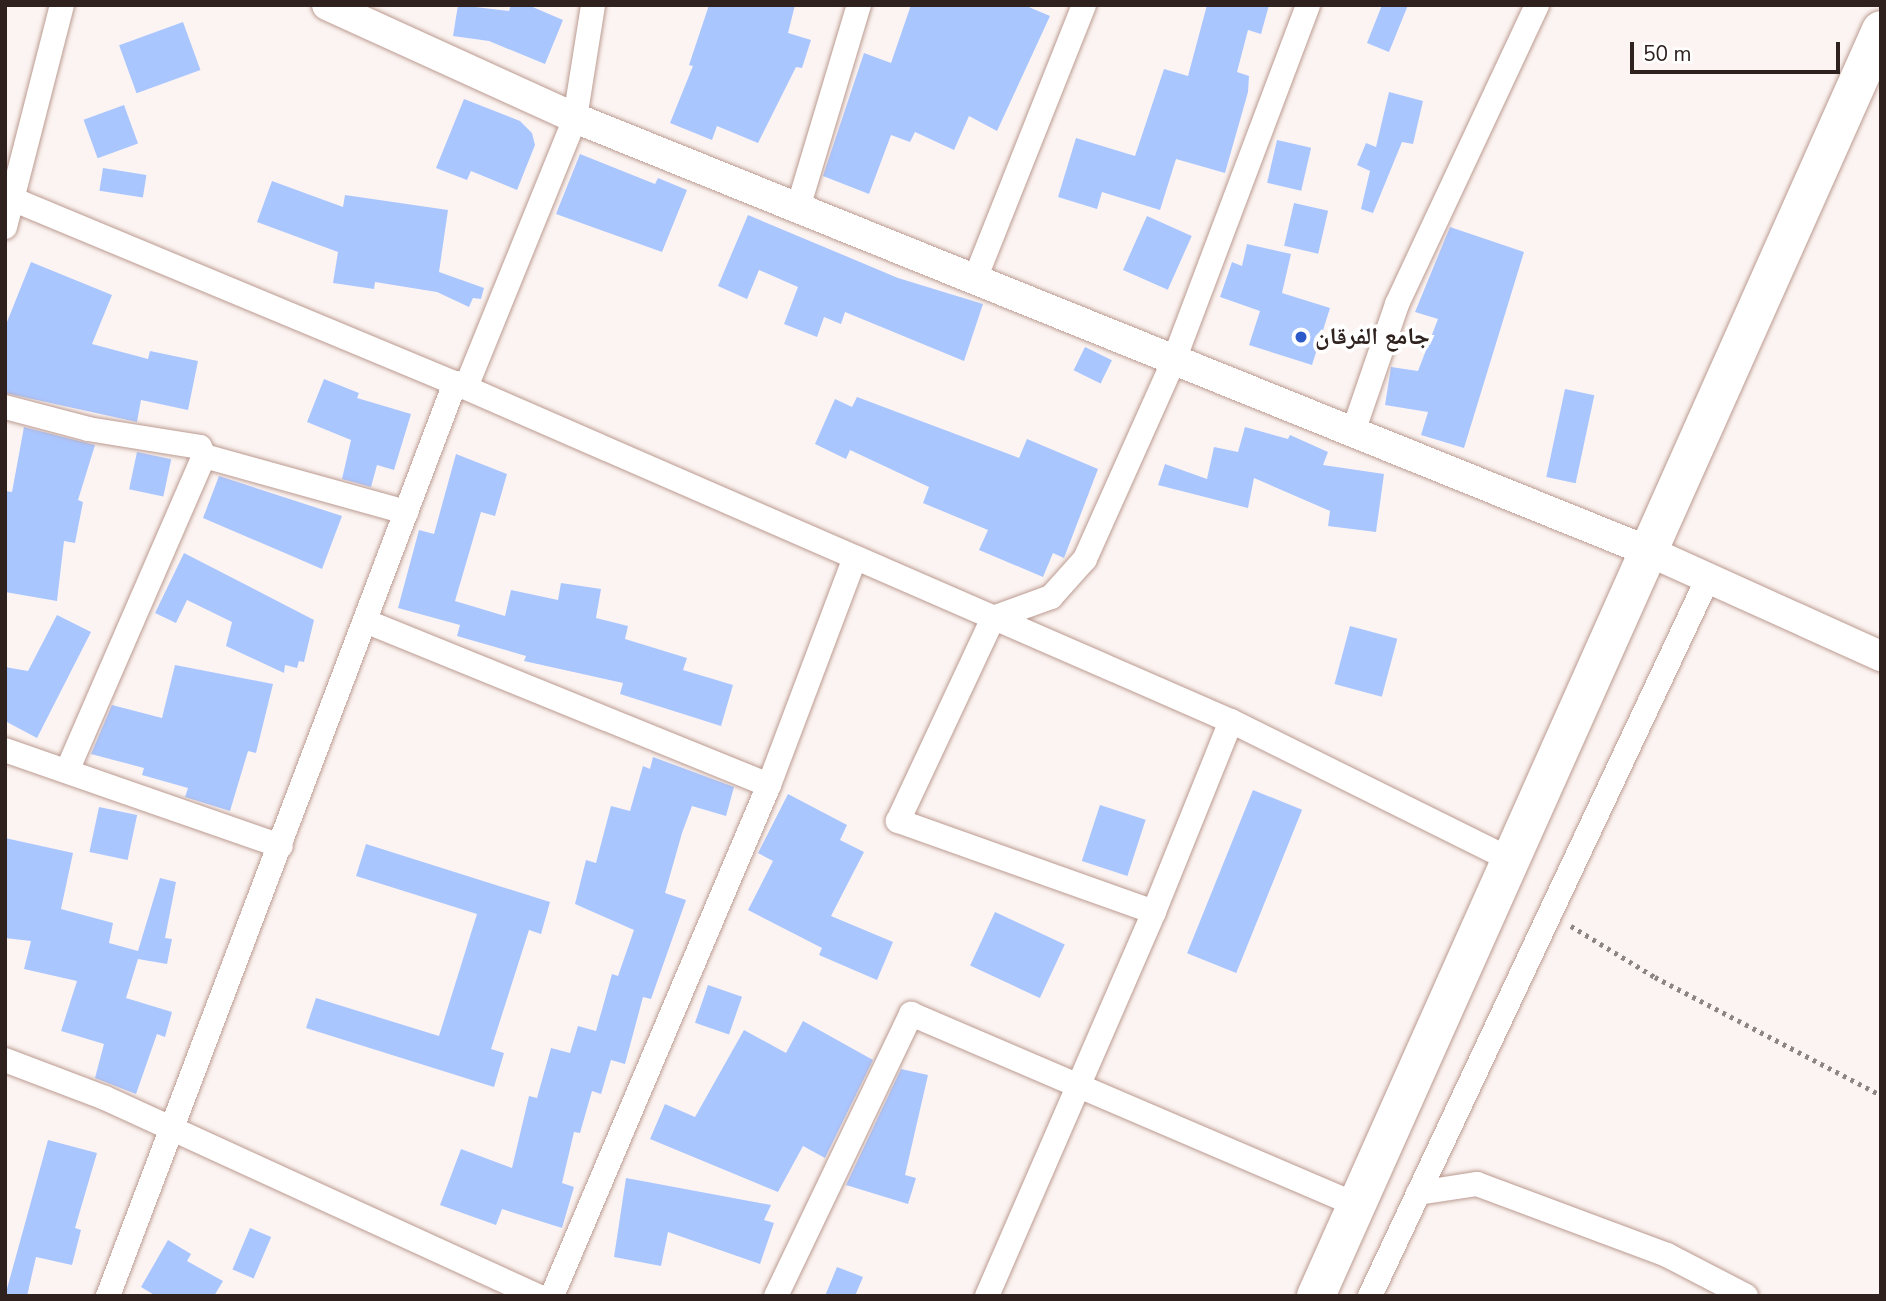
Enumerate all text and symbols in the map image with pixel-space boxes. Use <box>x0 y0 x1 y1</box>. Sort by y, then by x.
scale bar <box>1634 28 1844 72</box>
text: 50 m <box>1643 40 1692 68</box>
place label: جامع الفرقان <box>1315 323 1430 351</box>
marker: جامع الفرقان <box>1293 329 1309 345</box>

